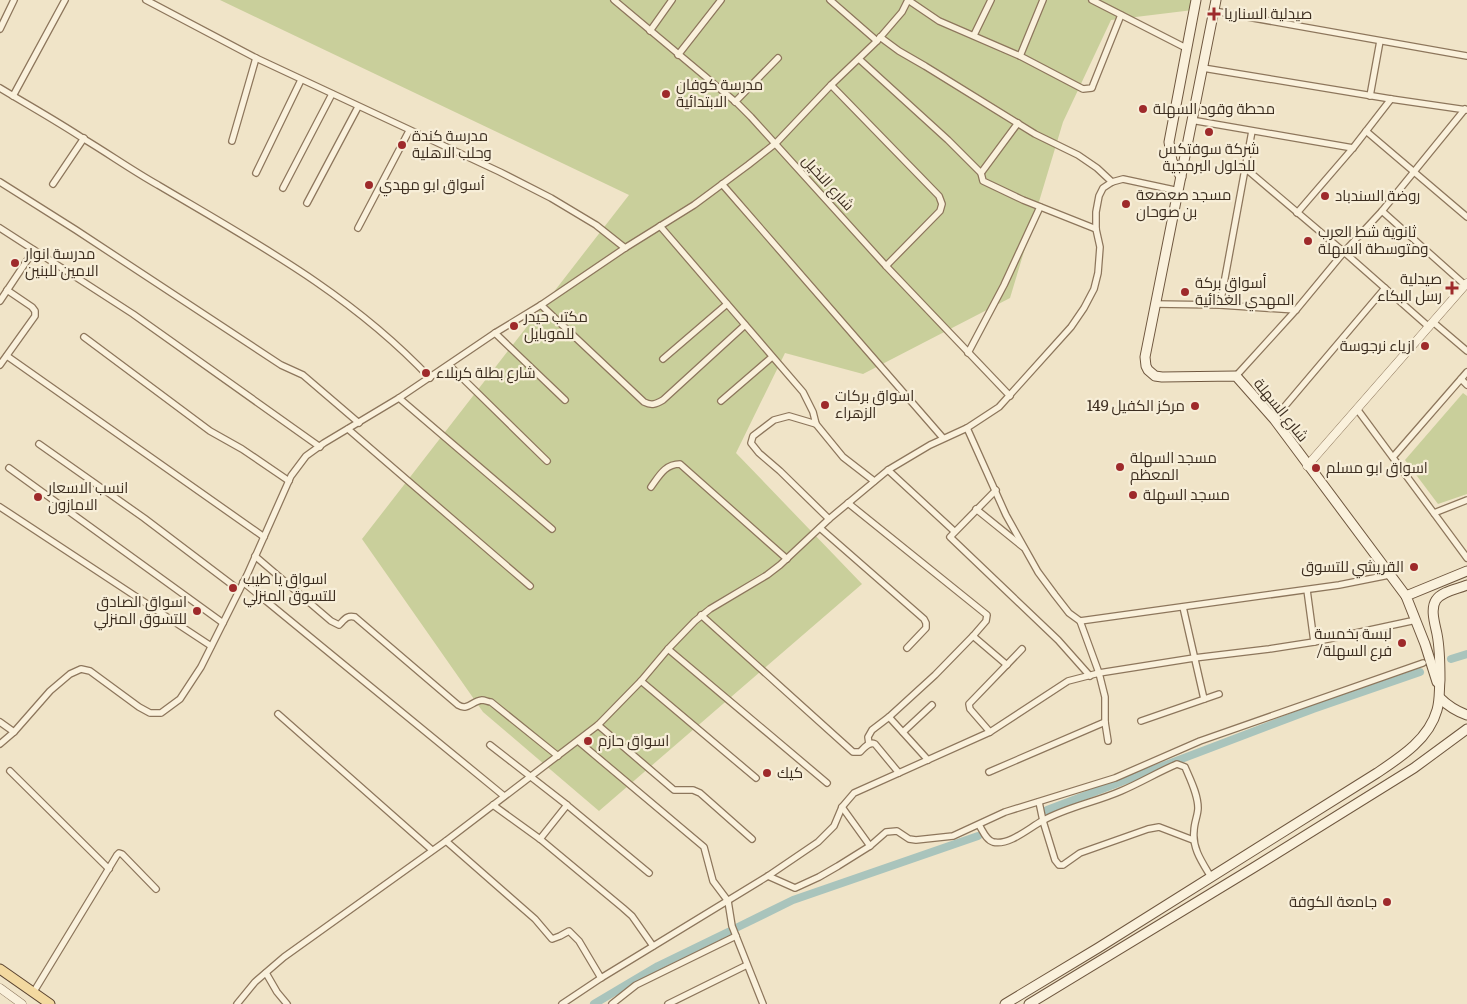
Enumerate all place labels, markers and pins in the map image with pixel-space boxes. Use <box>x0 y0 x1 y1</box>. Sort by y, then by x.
place label: صيدلية السناريا <box>1224 1 1312 24</box>
marker: صيدلية السناريا <box>1208 8 1220 20</box>
place label: مدرسة كوفان الابتدائية <box>676 72 763 112</box>
marker: مدرسة كوفان الابتدائية <box>660 88 672 100</box>
place label: محطة وقود السهلة <box>1153 96 1275 119</box>
marker: محطة وقود السهلة <box>1137 103 1149 115</box>
place label: مدرسة كندة وحلب الاهلية <box>412 123 492 163</box>
marker: شركة سوفتكس للحلول البرمجية <box>1203 126 1215 138</box>
place label: شركة سوفتكس للحلول البرمجية <box>1159 136 1259 176</box>
marker: مدرسة كندة وحلب الاهلية <box>396 139 408 151</box>
place label: أسواق ابو مهدي <box>379 172 485 197</box>
marker: أسواق ابو مهدي <box>363 179 375 191</box>
place label: مسجد صعصعة بن صوحان <box>1136 182 1231 222</box>
place label: روضة السندباد <box>1335 183 1420 206</box>
marker: روضة السندباد <box>1319 190 1331 202</box>
marker: مسجد صعصعة بن صوحان <box>1120 198 1132 210</box>
place label: ثانوية شط العرب ومتوسطة السهلة <box>1318 219 1428 259</box>
marker: ثانوية شط العرب ومتوسطة السهلة <box>1302 235 1314 247</box>
place label: مدرسة انوار الامين للبنين <box>24 241 99 281</box>
marker: مدرسة انوار الامين للبنين <box>9 257 21 269</box>
place label: صيدلية رسل البكاء <box>1377 266 1442 306</box>
place label: أسواق بركة المهدي الغذائية <box>1195 270 1295 312</box>
marker: صيدلية رسل البكاء <box>1446 282 1458 294</box>
marker: أسواق بركة المهدي الغذائية <box>1179 286 1191 298</box>
place label: مكتب حيدر للموبايل <box>523 304 588 344</box>
marker: مكتب حيدر للموبايل <box>508 320 520 332</box>
place label: ازياء نرجوسة <box>1340 333 1415 356</box>
marker: ازياء نرجوسة <box>1419 340 1431 352</box>
place label: شارع بطلة كربلاء <box>436 360 536 384</box>
marker: شارع بطلة كربلاء <box>420 367 432 379</box>
place label: اسواق بركات الزهراء <box>835 383 914 423</box>
place label: مركز الكفيل 149 <box>1087 393 1185 416</box>
marker: اسواق بركات الزهراء <box>819 399 831 411</box>
marker: مركز الكفيل 149 <box>1189 400 1201 412</box>
place label: مسجد السهلة المعظم <box>1130 445 1217 485</box>
place label: اسواق ابو مسلم <box>1326 455 1428 478</box>
marker: مسجد السهلة المعظم <box>1114 461 1126 473</box>
marker: اسواق ابو مسلم <box>1310 462 1322 474</box>
place label: انسب الاسعار الامازون <box>47 475 128 515</box>
place label: مسجد السهلة <box>1143 482 1230 505</box>
marker: مسجد السهلة <box>1127 489 1139 501</box>
marker: انسب الاسعار الامازون <box>32 491 44 503</box>
place label: القريشي للتسوق <box>1301 554 1404 579</box>
marker: القريشي للتسوق <box>1408 561 1420 573</box>
place label: اسواق يا طيب للتسوق المنزلي <box>243 566 336 608</box>
marker: اسواق يا طيب للتسوق المنزلي <box>227 582 239 594</box>
place label: اسواق الصادق للتسوق المنزلي <box>94 589 187 631</box>
marker: اسواق الصادق للتسوق المنزلي <box>191 605 203 617</box>
place label: لبسة بخمسة /فرع السهلة <box>1314 621 1392 662</box>
marker: لبسة بخمسة /فرع السهلة <box>1396 637 1408 649</box>
place label: اسواق حازم <box>598 728 669 751</box>
marker: اسواق حازم <box>582 735 594 747</box>
place label: كيك <box>777 760 803 783</box>
marker: كيك <box>761 767 773 779</box>
place label: جامعة الكوفة <box>1289 889 1377 912</box>
marker: جامعة الكوفة <box>1381 896 1393 908</box>

